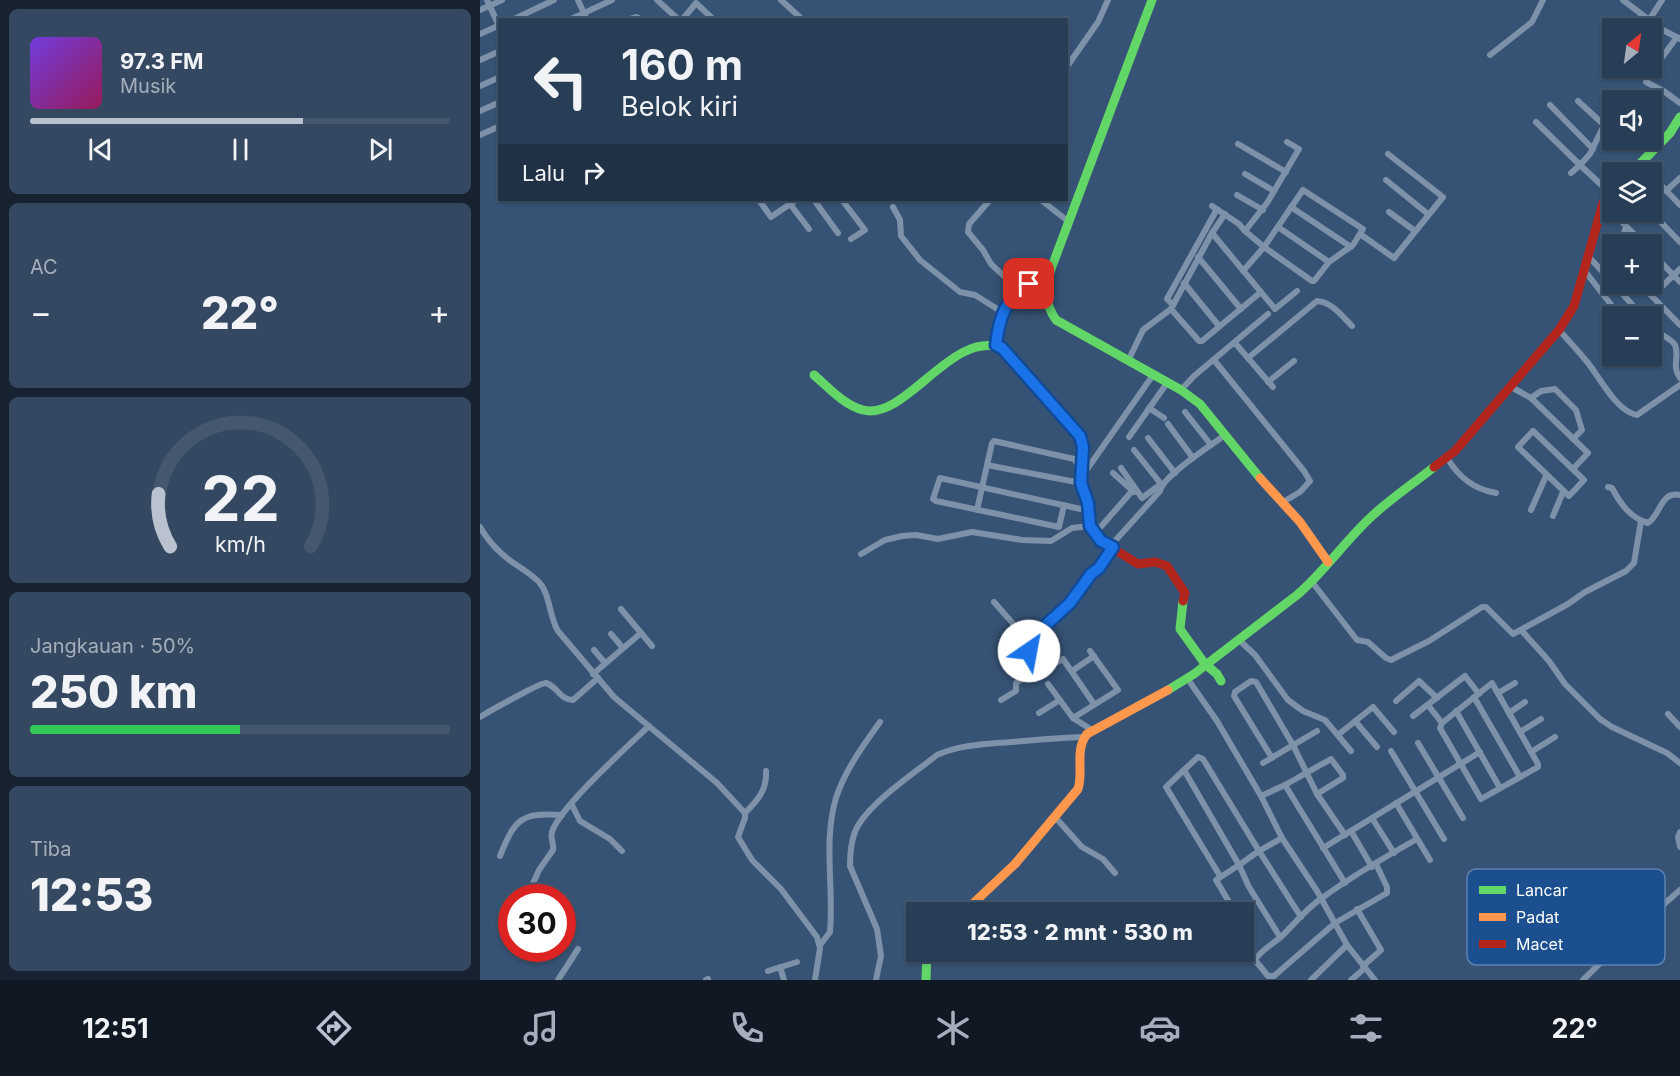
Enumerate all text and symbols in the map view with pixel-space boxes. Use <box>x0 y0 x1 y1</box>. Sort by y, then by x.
north arrow <box>1602 18 1662 78</box>
map controls <box>1602 18 1662 366</box>
text: 160 m <box>621 39 743 90</box>
icon: left <box>522 42 600 120</box>
text: 97.3 FM <box>120 48 204 74</box>
text: Musik <box>120 74 176 98</box>
text: Belok kiri <box>621 90 738 123</box>
button: sound <box>1602 90 1662 150</box>
icon: previous <box>84 133 117 166</box>
icon: pause <box>224 133 257 166</box>
icon: next <box>364 133 397 166</box>
icon: right <box>577 156 610 189</box>
text: Lalu <box>522 160 565 186</box>
button: layers <box>1602 162 1662 222</box>
button: + <box>1602 234 1662 294</box>
text: AC <box>30 255 58 279</box>
pin <box>1003 258 1054 309</box>
icon: arrive <box>1012 267 1045 300</box>
text: 22° <box>201 285 279 340</box>
text: − <box>30 292 52 332</box>
text: + <box>428 292 450 332</box>
button: − <box>1602 306 1662 366</box>
text: 22 <box>201 461 279 536</box>
text: km/h <box>215 531 265 557</box>
position arrow <box>997 619 1061 683</box>
text: Jangkauan · 50% <box>30 634 195 658</box>
text: 250 km <box>30 664 197 719</box>
text: Tiba <box>30 837 71 861</box>
text: 12:53 <box>30 867 153 922</box>
legend <box>1467 869 1665 965</box>
text: Lancar <box>1516 880 1568 900</box>
speed limit sign: 30 <box>498 884 576 962</box>
text: Padat <box>1516 907 1559 927</box>
text: 12:53 · 2 mnt · 530 m <box>967 919 1193 945</box>
text: Macet <box>1516 934 1563 954</box>
icon: directions <box>313 1007 355 1049</box>
icon: music <box>520 1007 562 1049</box>
icon: phone <box>726 1007 768 1049</box>
icon: climate <box>932 1007 974 1049</box>
icon: car <box>1139 1007 1181 1049</box>
icon: filters <box>1345 1007 1387 1049</box>
text: 12:51 <box>82 1012 149 1045</box>
text: 22° <box>1551 1012 1598 1045</box>

